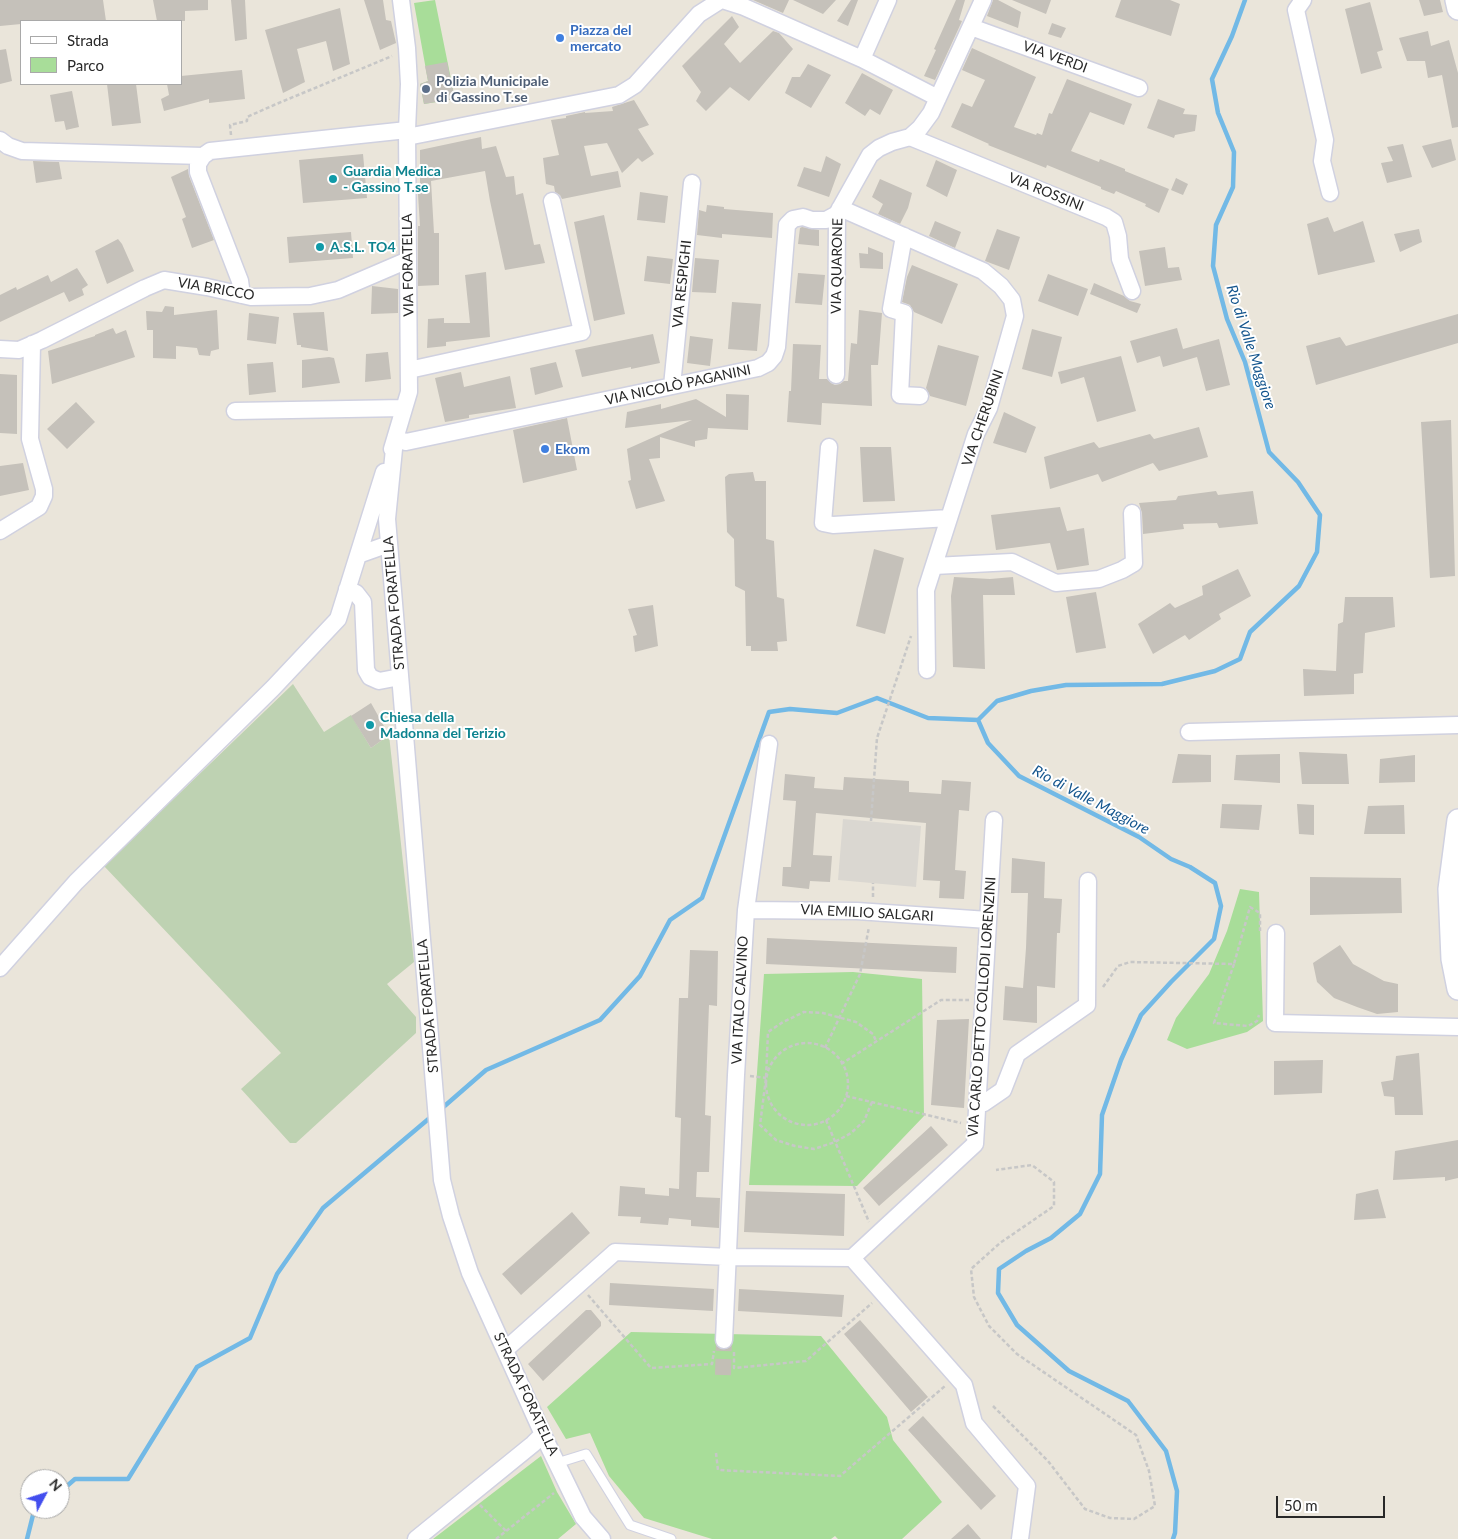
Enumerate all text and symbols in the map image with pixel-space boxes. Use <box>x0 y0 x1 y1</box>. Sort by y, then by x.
legend <box>20 20 182 85</box>
place label: Piazza del mercato <box>570 22 632 54</box>
text: Strada <box>67 31 109 49</box>
marker: Piazza del mercato <box>554 32 566 44</box>
street label: VIA VERDI <box>1020 38 1090 76</box>
text: Parco <box>67 56 104 74</box>
place label: Polizia Municipale di Gassino T.se <box>436 73 549 105</box>
marker: Polizia Municipale di Gassino T.se <box>420 83 432 95</box>
place label: Guardia Medica - Gassino T.se <box>343 163 441 196</box>
street label: VIA ROSSINI <box>1006 169 1086 215</box>
marker: Guardia Medica - Gassino T.se <box>327 173 339 185</box>
street label: VIA FORATELLA <box>399 213 417 317</box>
street label: VIA QUARONE <box>828 218 846 314</box>
place label: A.S.L. TO4 <box>330 239 396 255</box>
street label: VIA RESPIGHI <box>669 239 695 329</box>
marker: A.S.L. TO4 <box>314 241 326 253</box>
street label: VIA BRICCO <box>176 274 256 304</box>
water label: Rio di Valle Maggiore <box>1222 282 1280 412</box>
street label: VIA NICOLÒ PAGANINI <box>604 361 752 409</box>
street label: VIA CHERUBINI <box>959 367 1007 469</box>
place label: Ekom <box>555 441 590 457</box>
marker: Ekom <box>539 443 551 455</box>
street label: STRADA FORATELLA <box>380 535 408 671</box>
place label: Chiesa della Madonna del Terizio <box>380 709 506 742</box>
marker: Chiesa della Madonna del Terizio <box>364 719 376 731</box>
water label: Rio di Valle Maggiore <box>1029 762 1153 838</box>
street label: VIA CARLO DETTO COLLODI LORENZINI <box>965 876 999 1138</box>
street label: VIA EMILIO SALGARI <box>800 901 934 925</box>
street label: VIA ITALO CALVINO <box>728 935 752 1065</box>
street label: STRADA FORATELLA <box>414 938 442 1074</box>
street label: STRADA FORATELLA <box>490 1330 562 1458</box>
north arrow <box>20 1469 70 1519</box>
text: N <box>46 1475 66 1494</box>
scale bar <box>1278 1486 1387 1518</box>
text: 50 m <box>1284 1496 1318 1514</box>

